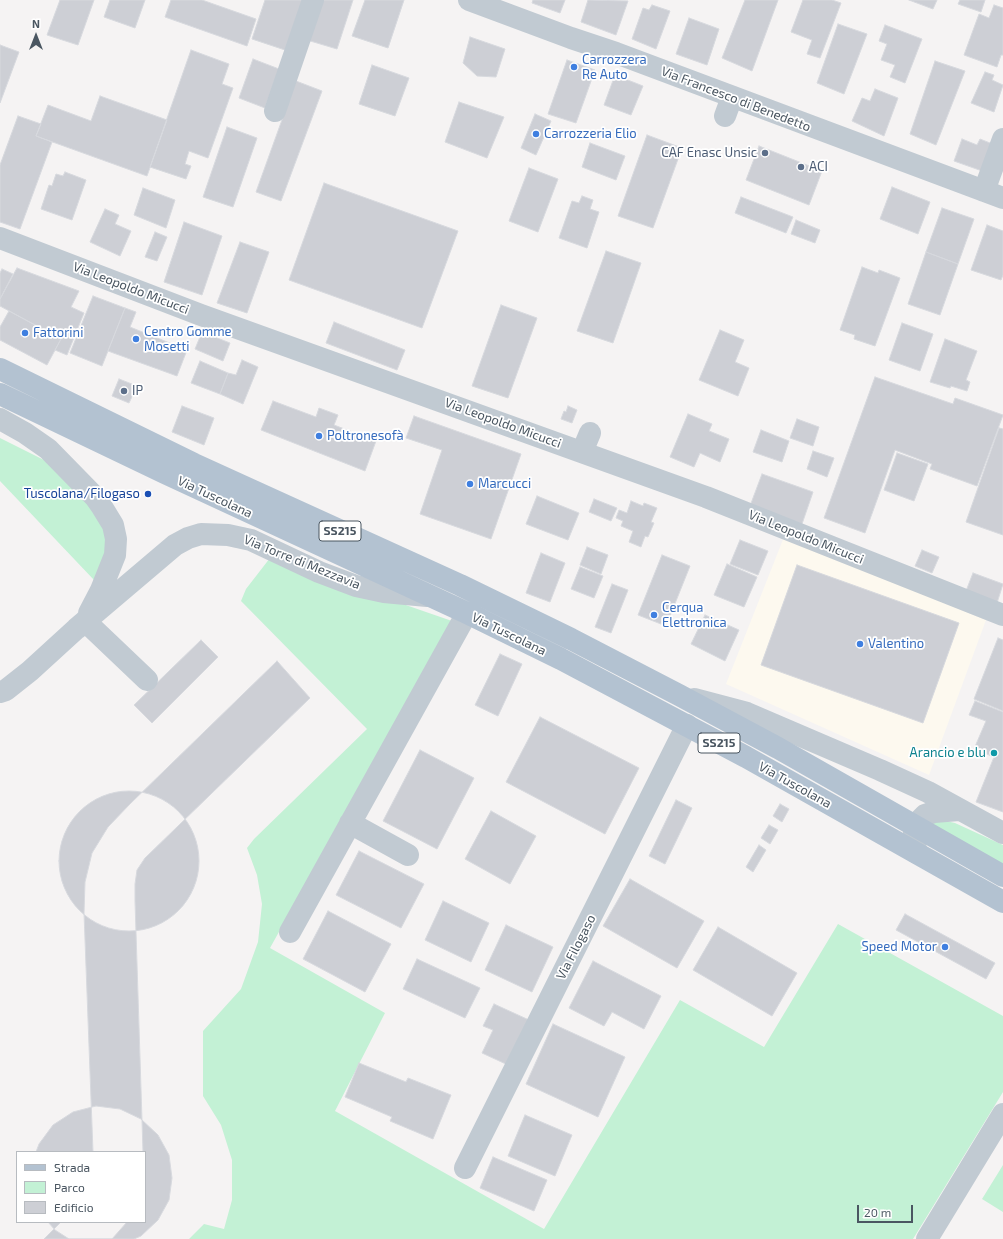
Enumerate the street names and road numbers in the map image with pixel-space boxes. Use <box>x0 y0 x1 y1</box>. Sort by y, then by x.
street label: Via Francesco di Benedetto <box>659 63 813 135</box>
street label: Via Leopoldo Micucci <box>71 259 191 317</box>
street label: Via Leopoldo Micucci <box>443 395 563 451</box>
street label: Via Tuscolana <box>175 473 255 521</box>
street label: Via Leopoldo Micucci <box>746 507 866 567</box>
road number: SS215 <box>319 521 361 541</box>
street label: Via Torre di Mezzavia <box>241 531 363 593</box>
street label: Via Tuscolana <box>469 609 549 659</box>
road number: SS215 <box>698 733 740 753</box>
street label: Via Tuscolana <box>756 759 834 811</box>
street label: Via Filogaso <box>553 912 599 982</box>

